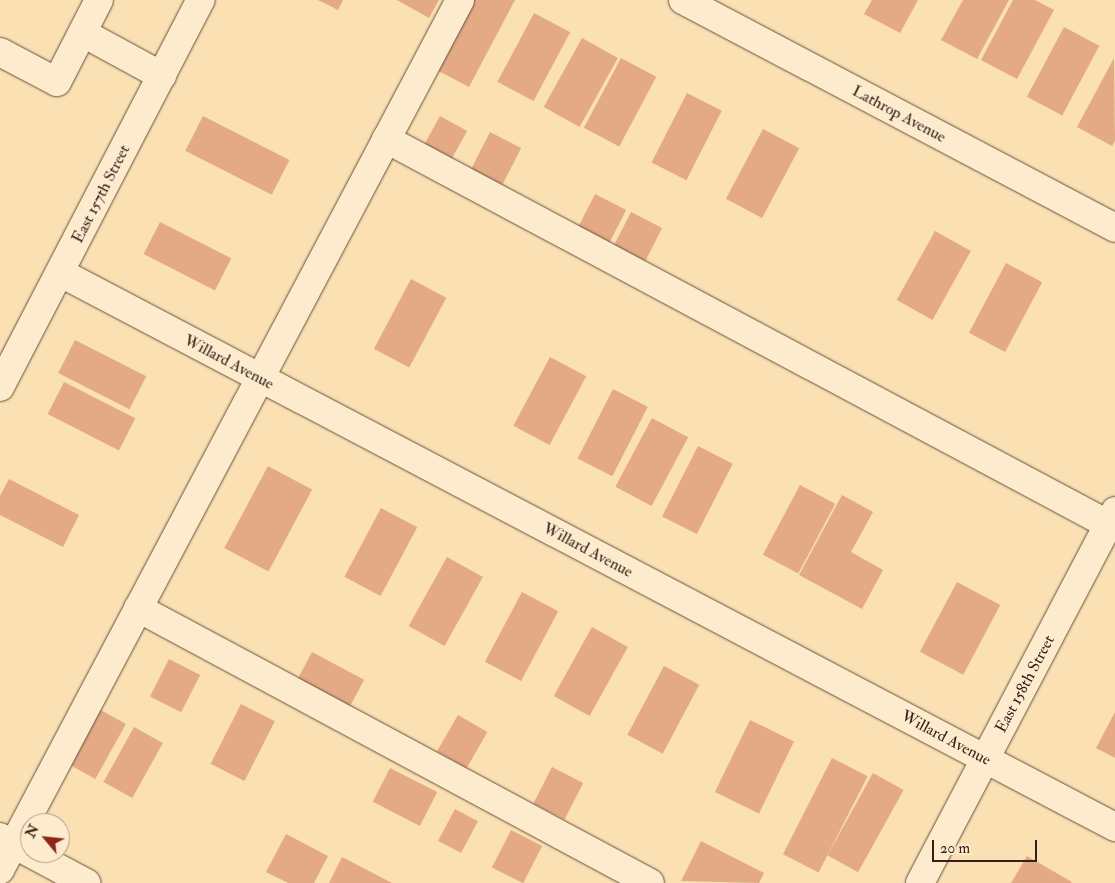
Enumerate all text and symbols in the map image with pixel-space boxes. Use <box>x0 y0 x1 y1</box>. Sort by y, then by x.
street label: Lathrop Avenue <box>849 81 949 147</box>
street label: East 157th Street <box>68 142 134 246</box>
street label: Willard Avenue <box>181 330 277 394</box>
street label: Willard Avenue <box>540 518 636 582</box>
street label: East 158th Street <box>991 632 1059 736</box>
street label: Willard Avenue <box>898 706 994 770</box>
north arrow <box>20 813 70 863</box>
text: N <box>22 822 43 841</box>
scale bar <box>935 830 1040 862</box>
text: 20 m <box>940 839 970 858</box>

